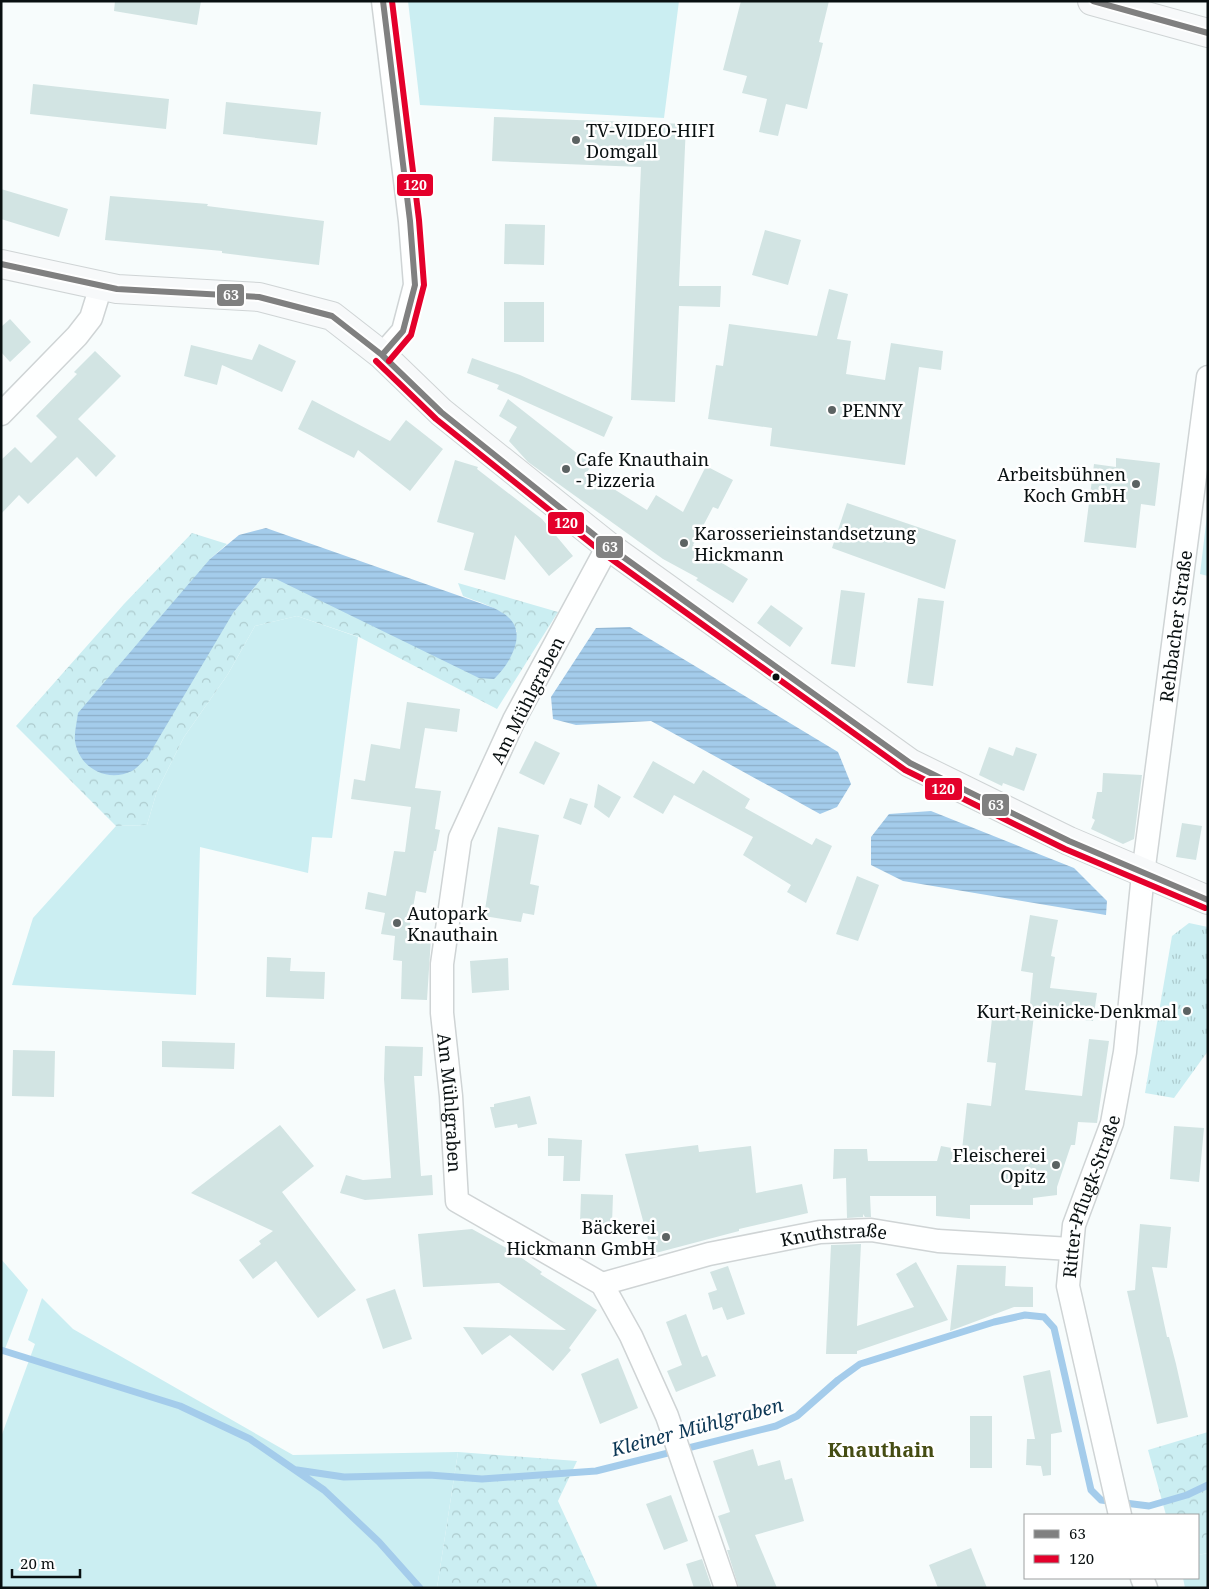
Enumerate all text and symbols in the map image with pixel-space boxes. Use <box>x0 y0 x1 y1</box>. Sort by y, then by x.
place label: TV-VIDEO-HIFI Domgall <box>586 118 715 163</box>
marker: TV-VIDEO-HIFI Domgall <box>570 134 582 146</box>
line badge: 120 <box>396 173 434 197</box>
text: 120 <box>403 175 427 194</box>
line badge: 63 <box>216 283 245 307</box>
text: 63 <box>223 285 239 304</box>
place label: PENNY <box>842 398 904 422</box>
marker: PENNY <box>826 404 838 416</box>
place label: Cafe Knauthain - Pizzeria <box>576 447 710 492</box>
place label: Arbeitsbühnen Koch GmbH <box>997 462 1126 507</box>
marker: Cafe Knauthain - Pizzeria <box>560 463 572 475</box>
marker: Arbeitsbühnen Koch GmbH <box>1130 478 1142 490</box>
line badge: 120 <box>547 511 585 535</box>
text: 120 <box>554 513 578 532</box>
place label: Karosserieinstandsetzung Hickmann <box>694 521 916 566</box>
line badge: 63 <box>595 535 624 559</box>
text: 63 <box>602 537 618 556</box>
marker: Karosserieinstandsetzung Hickmann <box>678 537 690 549</box>
street label: Rehbacher Straße <box>1154 549 1197 704</box>
street label: Am Mühlgraben <box>485 632 570 768</box>
unlabelled marker <box>771 672 781 682</box>
line badge: 120 <box>924 777 963 801</box>
text: 120 <box>931 779 955 798</box>
line badge: 63 <box>981 793 1010 817</box>
text: 63 <box>988 795 1004 814</box>
place label: Autopark Knauthain <box>407 901 498 946</box>
marker: Autopark Knauthain <box>391 917 403 929</box>
place label: Kurt-Reinicke-Denkmal <box>977 999 1177 1023</box>
marker: Kurt-Reinicke-Denkmal <box>1181 1005 1193 1017</box>
street label: Am Mühlgraben <box>432 1032 467 1174</box>
street label: Ritter-Pflugk-Straße <box>1057 1113 1125 1279</box>
place label: Fleischerei Opitz <box>953 1143 1046 1188</box>
marker: Fleischerei Opitz <box>1050 1159 1062 1171</box>
place label: Bäckerei Hickmann GmbH <box>506 1215 656 1260</box>
street label: Knuthstraße <box>778 1217 889 1252</box>
marker: Bäckerei Hickmann GmbH <box>660 1231 672 1243</box>
water label: Kleiner Mühlgraben <box>607 1391 786 1463</box>
district label: Knauthain <box>827 1436 935 1463</box>
legend <box>1024 1514 1199 1579</box>
text: 63 <box>1069 1523 1086 1543</box>
scale bar <box>12 1546 80 1578</box>
text: 120 <box>1069 1548 1094 1568</box>
text: 20 m <box>20 1553 55 1573</box>

